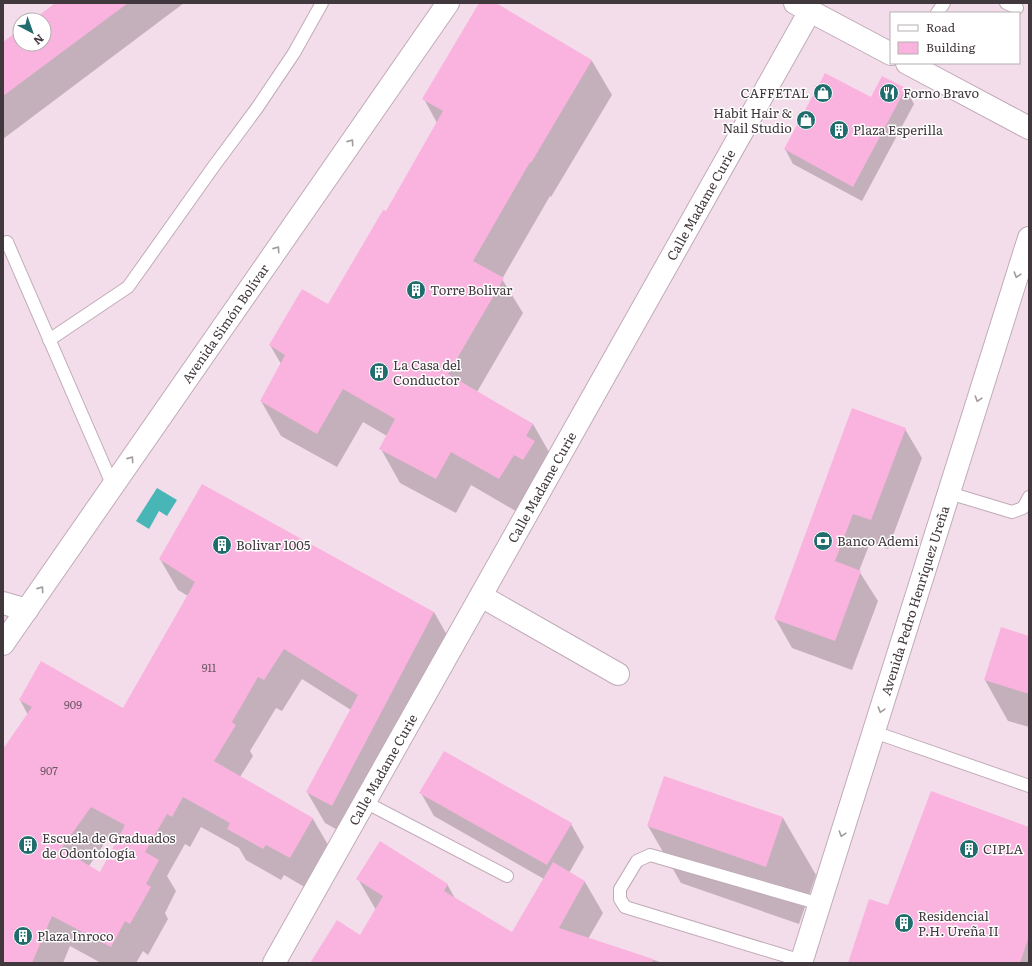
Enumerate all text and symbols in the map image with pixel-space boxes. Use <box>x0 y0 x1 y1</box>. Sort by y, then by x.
north arrow <box>12 12 52 52</box>
legend <box>890 12 1020 64</box>
text: Road <box>926 18 956 36</box>
text: N <box>30 31 48 49</box>
text: Building <box>926 38 976 56</box>
shop icon: CAFFETAL <box>812 82 834 104</box>
restaurant icon: Forno Bravo <box>878 82 900 104</box>
place label: CAFFETAL <box>741 83 809 102</box>
place label: Forno Bravo <box>903 83 979 102</box>
place label: Habit Hair & Nail Studio <box>713 103 792 137</box>
shop icon: Habit Hair & Nail Studio <box>795 109 817 131</box>
building icon: Plaza Esperilla <box>828 119 850 141</box>
place label: Plaza Esperilla <box>853 120 943 139</box>
one-way arrow <box>346 139 354 146</box>
street label: Calle Madame Curie <box>661 145 739 264</box>
one-way arrow <box>272 246 280 253</box>
street label: Avenida Simón Bolívar <box>177 259 274 387</box>
one-way arrow <box>1013 271 1022 278</box>
building icon: Torre Bolivar <box>405 279 427 301</box>
place label: Torre Bolivar <box>430 280 513 299</box>
place label: La Casa del Conductor <box>393 355 462 389</box>
building icon: La Casa del Conductor <box>368 361 390 383</box>
one-way arrow <box>974 395 983 402</box>
street label: Calle Madame Curie <box>503 428 580 546</box>
one-way arrow <box>126 457 133 464</box>
street label: Avenida Pedro Henríquez Ureña <box>876 503 953 698</box>
bank icon: Banco Ademi <box>812 530 834 552</box>
place label: Banco Ademi <box>837 531 919 550</box>
building icon: Bolivar 1005 <box>211 534 233 556</box>
place label: Bolivar 1005 <box>236 535 311 554</box>
one-way arrow <box>36 586 44 593</box>
house number: 911 <box>202 659 217 675</box>
house number: 909 <box>64 696 82 712</box>
one-way arrow <box>877 706 886 713</box>
street label: Calle Madame Curie <box>344 710 422 828</box>
house number: 907 <box>40 762 58 778</box>
place label: Escuela de Graduados de Odontología <box>42 828 176 862</box>
one-way arrow <box>838 830 847 837</box>
building icon: Escuela de Graduados de Odontología <box>17 834 39 856</box>
building icon: CIPLA <box>958 838 980 860</box>
place label: CIPLA <box>983 839 1024 858</box>
place label: Residencial P.H. Ureña II <box>918 906 999 940</box>
building icon: Residencial P.H. Ureña II <box>893 912 915 934</box>
building icon: Plaza Inroco <box>12 925 34 947</box>
place label: Plaza Inroco <box>37 926 114 945</box>

